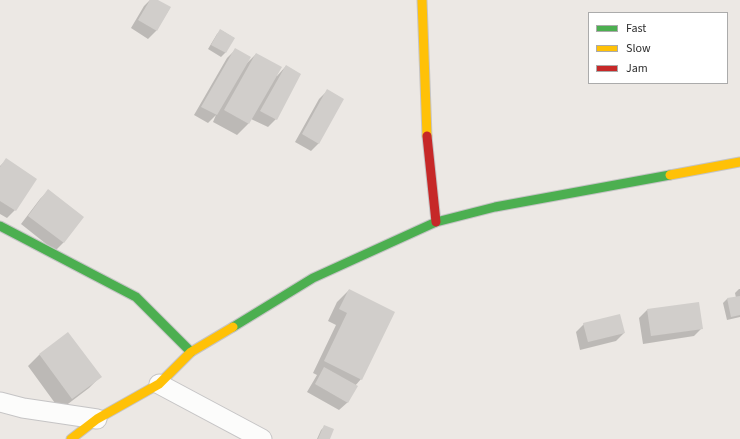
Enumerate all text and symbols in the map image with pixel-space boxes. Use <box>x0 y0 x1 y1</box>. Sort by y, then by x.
legend <box>588 12 728 84</box>
text: Fast <box>626 20 646 37</box>
text: Slow <box>626 40 651 57</box>
text: Jam <box>626 60 648 77</box>

